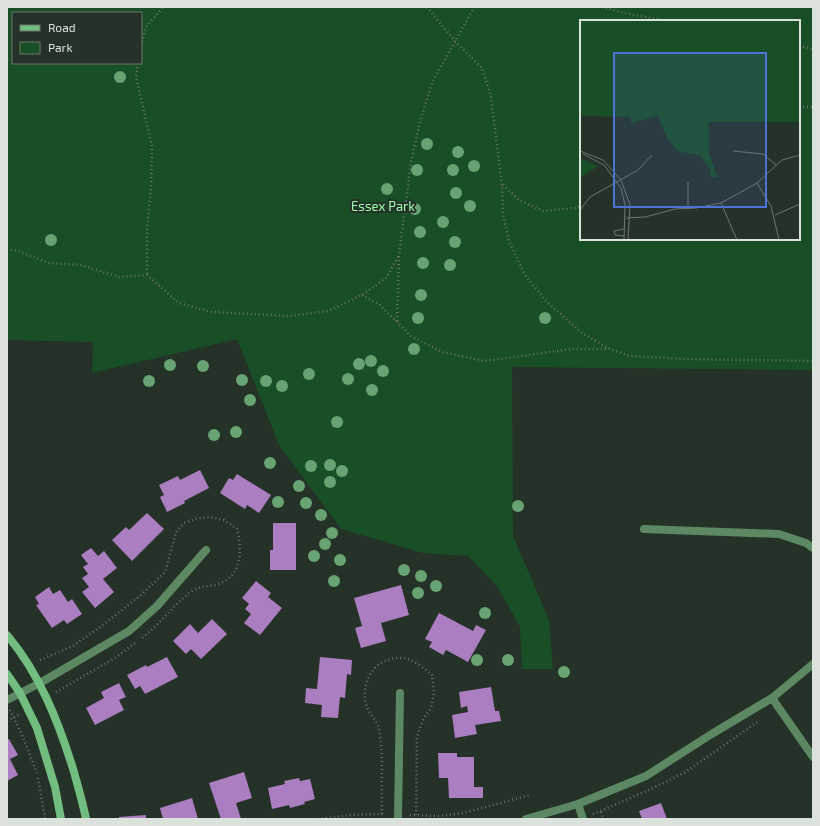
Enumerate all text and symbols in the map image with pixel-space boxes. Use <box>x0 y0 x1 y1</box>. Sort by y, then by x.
legend <box>12 12 142 64</box>
text: Road <box>48 20 76 34</box>
inset map <box>580 20 800 240</box>
text: Park <box>48 40 73 54</box>
park label: Essex Park <box>351 198 415 214</box>

